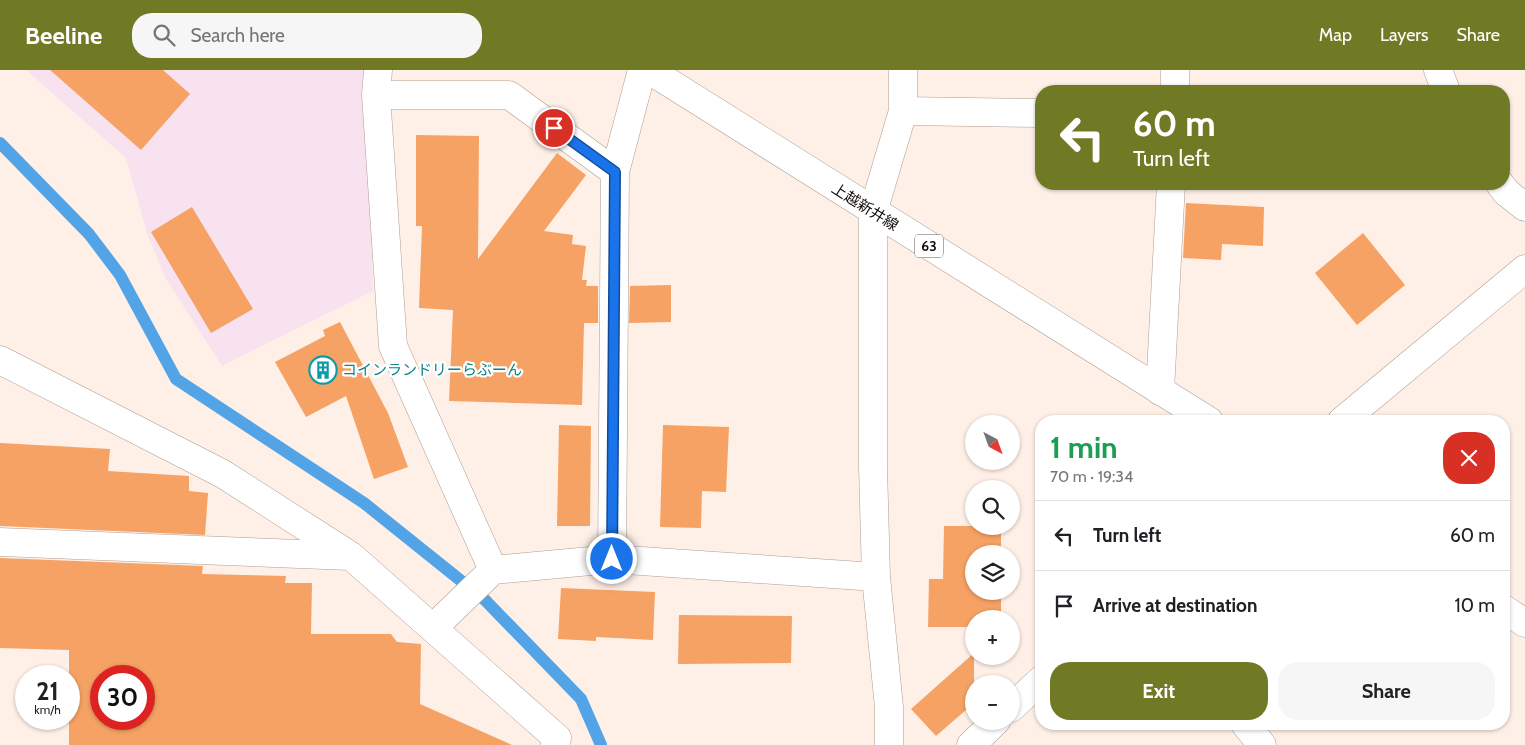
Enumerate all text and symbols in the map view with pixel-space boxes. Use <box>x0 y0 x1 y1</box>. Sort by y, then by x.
search box <box>132 13 482 58</box>
text: Beeline <box>25 21 102 50</box>
icon: search <box>150 21 178 49</box>
text: Search here <box>190 24 285 47</box>
text: Map <box>1319 24 1352 46</box>
text: Layers <box>1380 24 1429 46</box>
text: Share <box>1457 24 1500 46</box>
text: 60 m <box>1133 102 1216 145</box>
icon: left <box>1050 105 1115 170</box>
pin <box>533 107 575 149</box>
icon: arrive <box>540 114 568 142</box>
text: Turn left <box>1133 145 1210 172</box>
street label: 上越新井線 <box>828 179 902 235</box>
road number: 63 <box>915 235 943 258</box>
building icon: コインランドリーらぶーん <box>308 355 338 385</box>
place label: コインランドリーらぶーん <box>342 361 522 379</box>
north arrow <box>965 415 1020 470</box>
map controls <box>965 415 1020 730</box>
text: 1 min <box>1050 429 1118 466</box>
button: close <box>1443 432 1495 484</box>
text: 70 m · 19:34 <box>1050 467 1133 486</box>
button: search <box>965 480 1020 535</box>
icon: left <box>1050 522 1078 550</box>
text: Turn left <box>1093 524 1161 547</box>
text: 60 m <box>1450 524 1495 547</box>
position arrow <box>585 532 637 584</box>
button: layers <box>965 545 1020 600</box>
icon: arrive <box>1050 592 1078 620</box>
text: Arrive at destination <box>1093 594 1257 617</box>
text: 10 m <box>1455 594 1495 617</box>
button: + <box>965 610 1020 665</box>
button: Exit <box>1050 662 1268 720</box>
button: Share <box>1278 662 1495 720</box>
speed limit sign: 30 <box>90 665 155 730</box>
button: − <box>965 675 1020 730</box>
text: 21 <box>36 676 59 706</box>
text: km/h <box>34 702 61 717</box>

